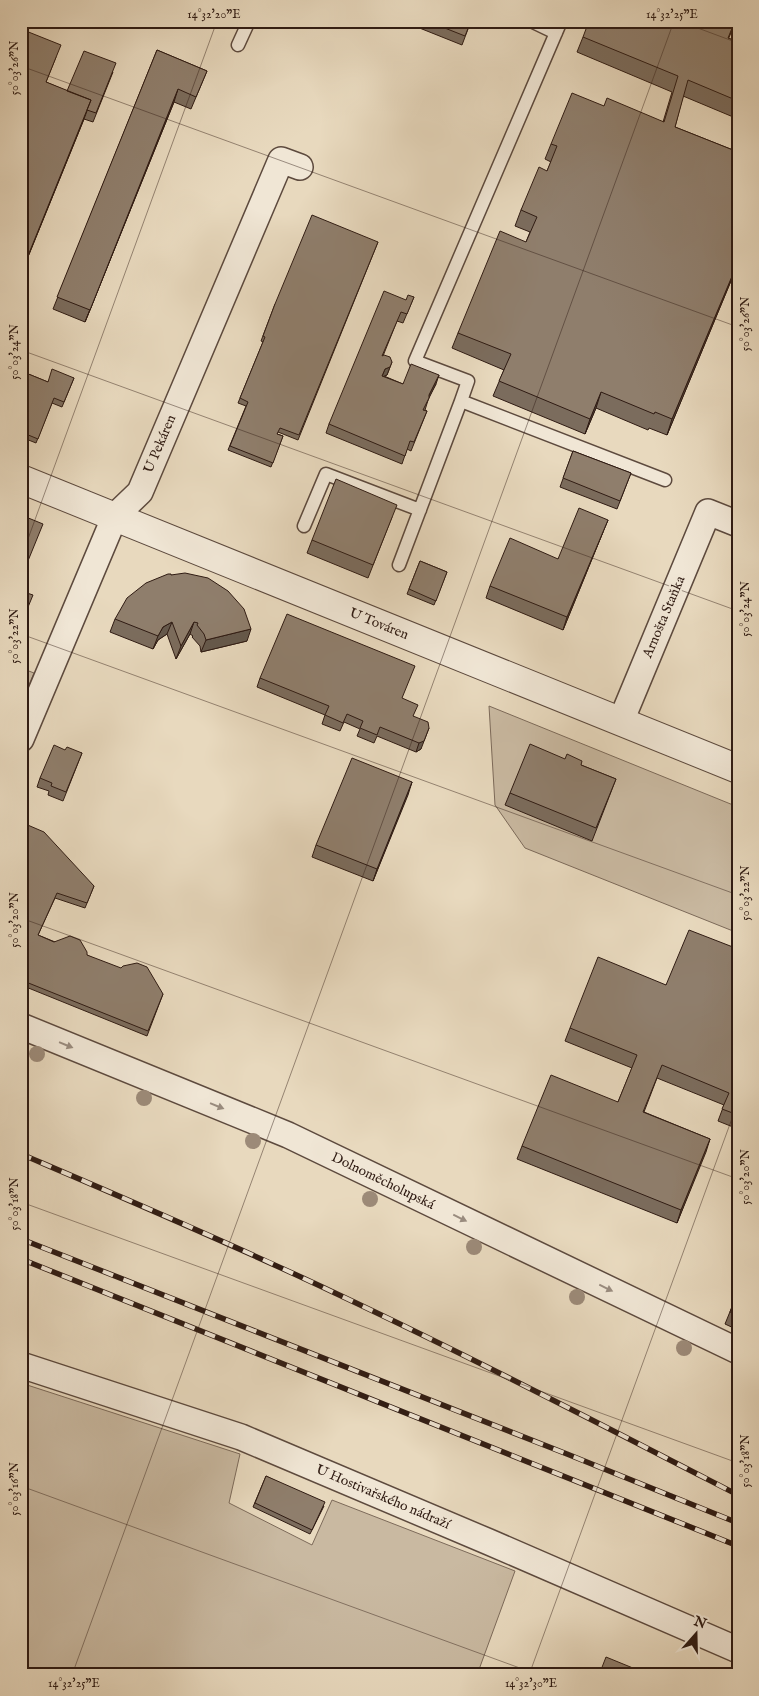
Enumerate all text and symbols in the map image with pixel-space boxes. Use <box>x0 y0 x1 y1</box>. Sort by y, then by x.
text: 14°32'20"E <box>187 7 241 22</box>
text: 14°32'25"E <box>646 7 698 22</box>
text: 50°03'26"N <box>7 40 22 95</box>
text: 50°03'26"N <box>738 296 753 351</box>
text: 50°03'24"N <box>7 324 22 380</box>
street label: U Pekáren <box>140 412 181 476</box>
street label: Arnošta Staňka <box>638 572 690 662</box>
text: 50°03'24"N <box>738 581 753 637</box>
street label: U Továren <box>347 604 412 644</box>
text: 50°03'22"N <box>7 608 22 664</box>
text: 50°03'22"N <box>738 865 753 921</box>
text: 50°03'20"N <box>7 892 22 948</box>
one-way arrow <box>59 1041 73 1049</box>
one-way arrow <box>210 1102 225 1110</box>
street label: Dolnoměcholupská <box>328 1148 438 1214</box>
text: 50°03'20"N <box>738 1149 753 1205</box>
text: 50°03'18"N <box>7 1177 22 1231</box>
one-way arrow <box>453 1214 467 1222</box>
one-way arrow <box>599 1284 613 1292</box>
text: 50°03'18"N <box>738 1434 753 1488</box>
street label: U Hostivařského nádraží <box>313 1461 454 1534</box>
text: 50°03'16"N <box>7 1462 22 1516</box>
north arrow <box>672 1608 722 1658</box>
text: N <box>690 1612 709 1633</box>
text: 14°32'25"E <box>48 1676 100 1691</box>
text: 14°32'30"E <box>505 1676 557 1691</box>

